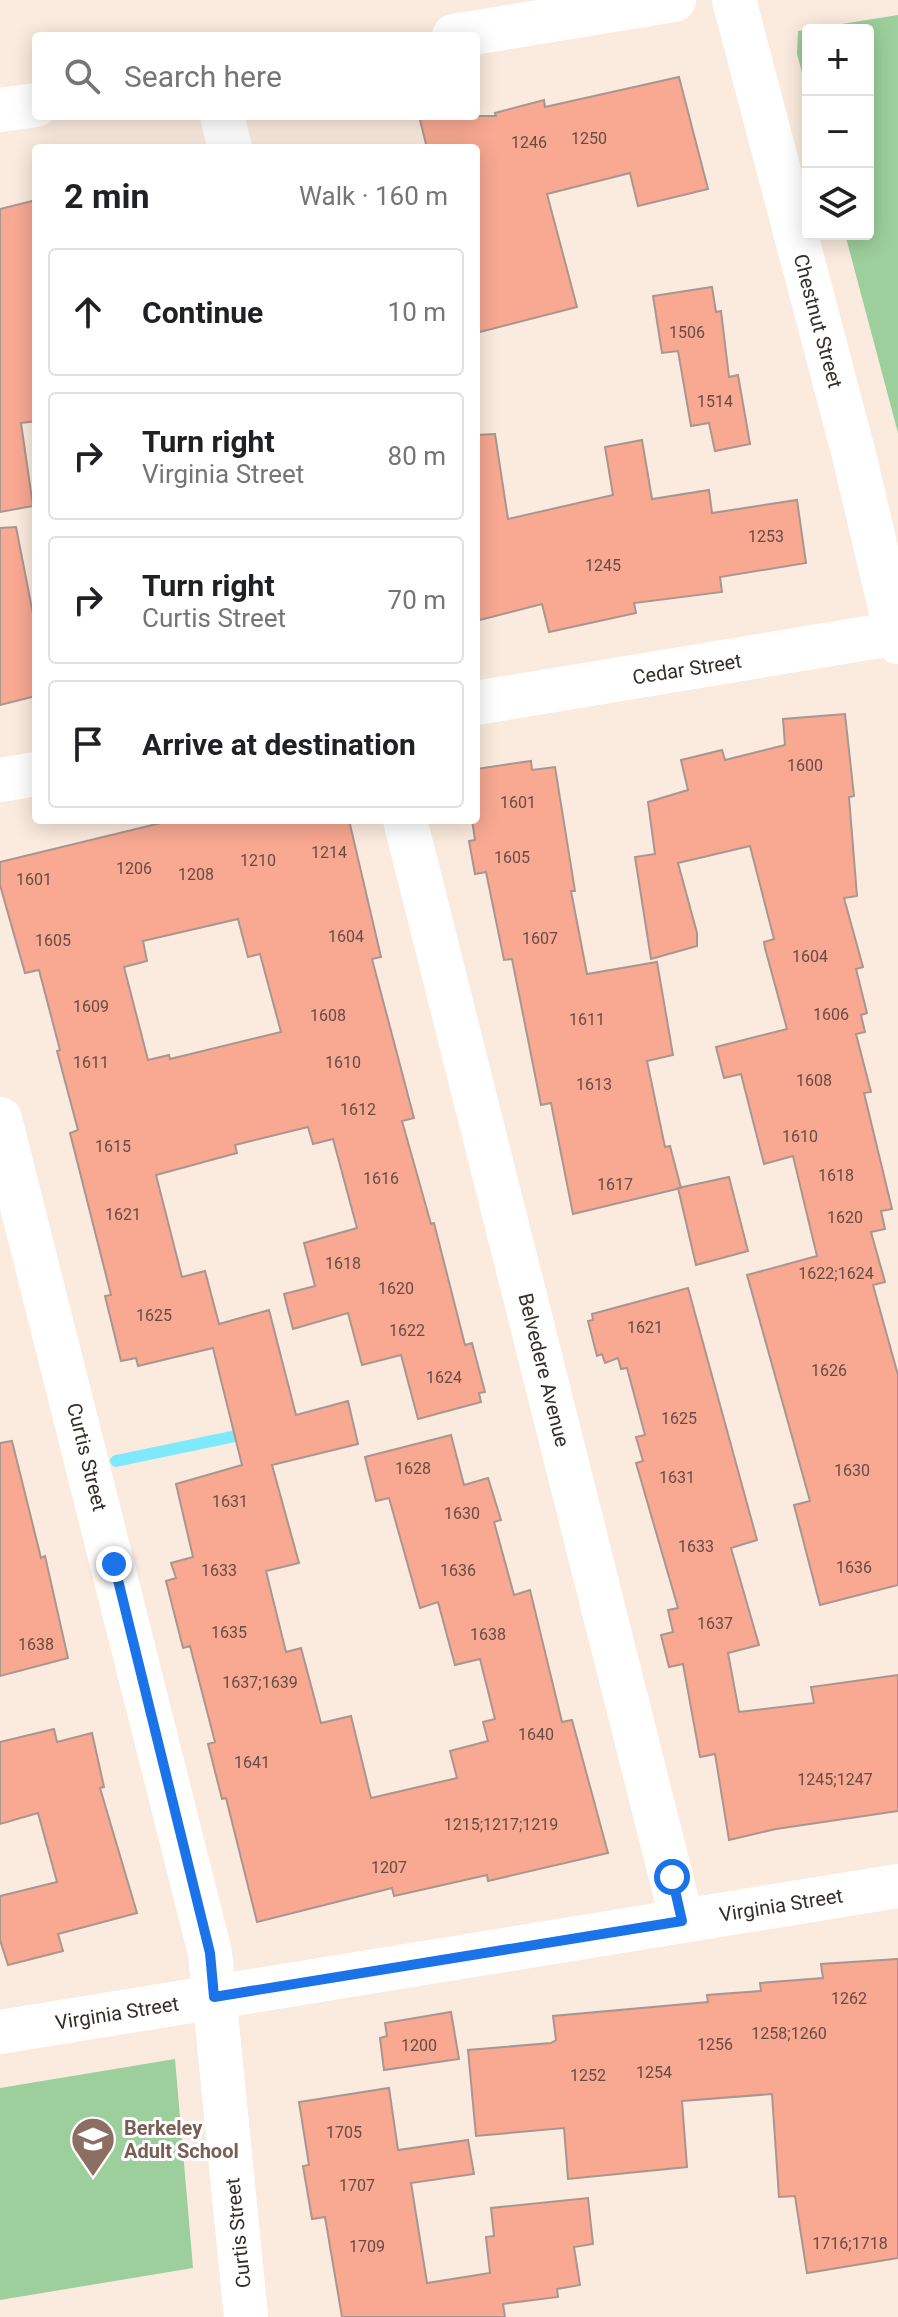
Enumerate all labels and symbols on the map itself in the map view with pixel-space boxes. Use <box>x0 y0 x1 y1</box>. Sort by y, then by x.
house number: 1250 <box>571 129 607 148</box>
house number: 1246 <box>511 133 547 152</box>
street label: Chestnut Street <box>789 251 847 391</box>
house number: 1506 <box>669 323 705 342</box>
house number: 1514 <box>697 392 733 411</box>
house number: 1253 <box>748 527 784 546</box>
house number: 1245 <box>585 556 621 575</box>
street label: Cedar Street <box>631 649 743 689</box>
house number: 1600 <box>787 756 823 775</box>
house number: 1601 <box>500 793 536 812</box>
house number: 1214 <box>311 843 347 862</box>
house number: 1605 <box>494 848 530 867</box>
house number: 1210 <box>240 851 276 870</box>
house number: 1206 <box>116 859 152 878</box>
house number: 1208 <box>178 865 214 884</box>
house number: 1601 <box>16 870 52 889</box>
house number: 1604 <box>328 927 364 946</box>
house number: 1607 <box>522 929 558 948</box>
house number: 1605 <box>35 931 71 950</box>
house number: 1604 <box>792 947 828 966</box>
house number: 1609 <box>73 997 109 1016</box>
house number: 1606 <box>813 1005 849 1024</box>
house number: 1608 <box>310 1006 346 1025</box>
house number: 1611 <box>569 1010 605 1029</box>
house number: 1611 <box>73 1053 109 1072</box>
house number: 1610 <box>325 1053 361 1072</box>
house number: 1608 <box>796 1071 832 1090</box>
house number: 1613 <box>576 1075 612 1094</box>
house number: 1612 <box>340 1100 376 1119</box>
house number: 1610 <box>782 1127 818 1146</box>
house number: 1615 <box>95 1137 131 1156</box>
house number: 1618 <box>818 1166 854 1185</box>
house number: 1616 <box>363 1169 399 1188</box>
house number: 1617 <box>597 1175 633 1194</box>
house number: 1621 <box>105 1205 141 1224</box>
house number: 1620 <box>827 1208 863 1227</box>
house number: 1618 <box>325 1254 361 1273</box>
house number: 1622;1624 <box>798 1264 874 1283</box>
house number: 1620 <box>378 1279 414 1298</box>
street label: Belvedere Avenue <box>513 1291 575 1449</box>
house number: 1625 <box>136 1306 172 1325</box>
house number: 1621 <box>627 1318 663 1337</box>
house number: 1622 <box>389 1321 425 1340</box>
house number: 1626 <box>811 1361 847 1380</box>
house number: 1624 <box>426 1368 462 1387</box>
street label: Curtis Street <box>62 1400 112 1514</box>
house number: 1625 <box>661 1409 697 1428</box>
house number: 1628 <box>395 1459 431 1478</box>
house number: 1630 <box>834 1461 870 1480</box>
house number: 1631 <box>659 1468 695 1487</box>
house number: 1631 <box>212 1492 248 1511</box>
house number: 1630 <box>444 1504 480 1523</box>
house number: 1633 <box>678 1537 714 1556</box>
route end <box>96 1546 132 1582</box>
house number: 1636 <box>836 1558 872 1577</box>
house number: 1633 <box>201 1561 237 1580</box>
house number: 1636 <box>440 1561 476 1580</box>
house number: 1637 <box>697 1614 733 1633</box>
house number: 1635 <box>211 1623 247 1642</box>
house number: 1638 <box>470 1625 506 1644</box>
house number: 1638 <box>18 1635 54 1654</box>
house number: 1637;1639 <box>222 1673 298 1692</box>
house number: 1640 <box>518 1725 554 1744</box>
house number: 1641 <box>234 1753 270 1772</box>
house number: 1245;1247 <box>797 1770 873 1789</box>
house number: 1215;1217;1219 <box>444 1815 558 1834</box>
house number: 1207 <box>371 1858 407 1877</box>
route start <box>654 1859 690 1895</box>
street label: Virginia Street <box>717 1883 845 1927</box>
house number: 1262 <box>831 1989 867 2008</box>
street label: Virginia Street <box>53 1991 181 2035</box>
house number: 1258;1260 <box>751 2024 827 2043</box>
house number: 1256 <box>697 2035 733 2054</box>
house number: 1200 <box>401 2036 437 2055</box>
house number: 1254 <box>636 2063 672 2082</box>
house number: 1252 <box>570 2066 606 2085</box>
school or university icon: Berkeley Adult School <box>69 2115 117 2178</box>
place label: Berkeley Adult School <box>124 2116 239 2163</box>
house number: 1705 <box>326 2123 362 2142</box>
house number: 1707 <box>339 2176 375 2195</box>
street label: Curtis Street <box>220 2177 256 2289</box>
house number: 1716;1718 <box>812 2234 888 2253</box>
house number: 1709 <box>349 2237 385 2256</box>

